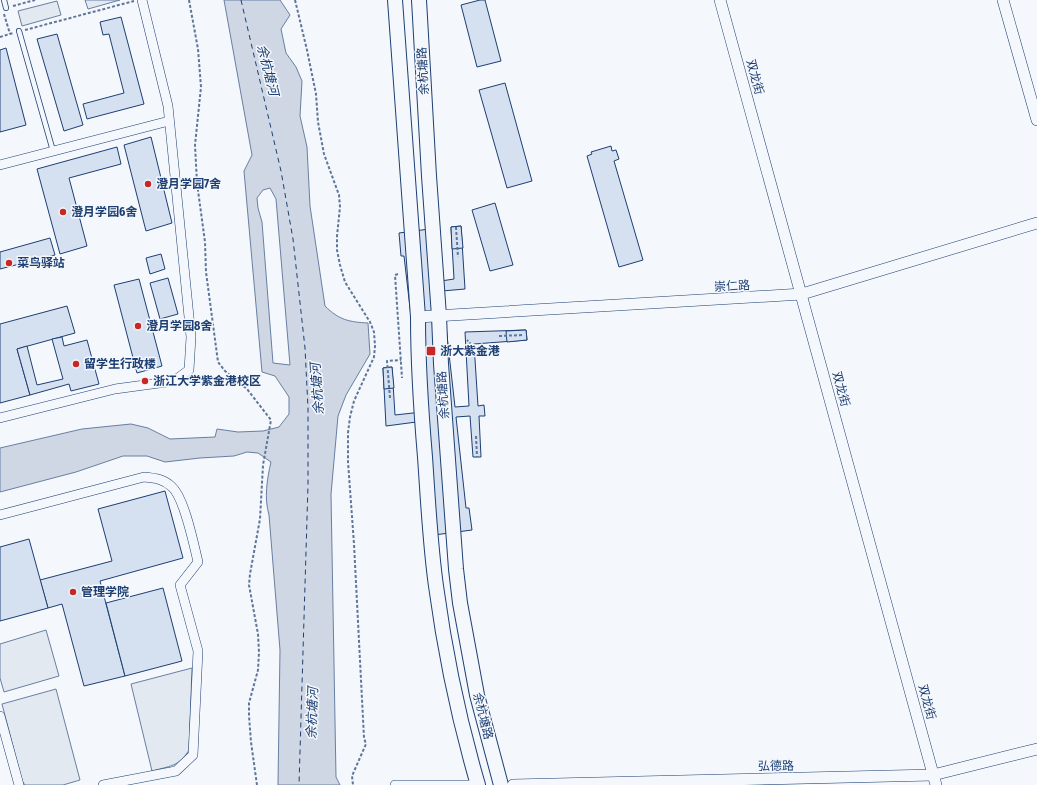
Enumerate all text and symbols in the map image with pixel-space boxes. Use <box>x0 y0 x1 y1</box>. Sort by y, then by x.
water label: 余杭塘河 <box>254 43 282 100</box>
street label: 余杭塘路 <box>415 47 431 95</box>
street label: 双龙街 <box>744 58 766 96</box>
place label: 澄月学园7舍 <box>156 177 221 191</box>
marker: 澄月学园7舍 <box>143 179 153 189</box>
place label: 澄月学园6舍 <box>71 205 137 219</box>
marker: 澄月学园6舍 <box>58 207 68 217</box>
place label: 菜鸟驿站 <box>17 256 65 270</box>
marker: 菜鸟驿站 <box>4 258 14 268</box>
street label: 崇仁路 <box>714 278 750 294</box>
place label: 澄月学园8舍 <box>146 319 212 333</box>
marker: 澄月学园8舍 <box>133 321 143 331</box>
place label: 浙大紫金港 <box>440 344 500 358</box>
marker: 浙大紫金港 <box>425 345 437 357</box>
place label: 留学生行政楼 <box>84 357 156 371</box>
marker: 留学生行政楼 <box>71 359 81 369</box>
water label: 余杭塘河 <box>307 360 326 415</box>
street label: 双龙街 <box>830 370 852 408</box>
street label: 余杭塘路 <box>434 371 452 419</box>
place label: 浙江大学紫金港校区 <box>153 374 261 388</box>
marker: 浙江大学紫金港校区 <box>140 376 150 386</box>
place label: 管理学院 <box>81 585 129 599</box>
marker: 管理学院 <box>68 587 78 597</box>
street label: 双龙街 <box>916 683 938 721</box>
water label: 余杭塘河 <box>304 684 321 739</box>
street label: 余杭塘路 <box>470 691 496 741</box>
street label: 弘德路 <box>758 759 794 773</box>

